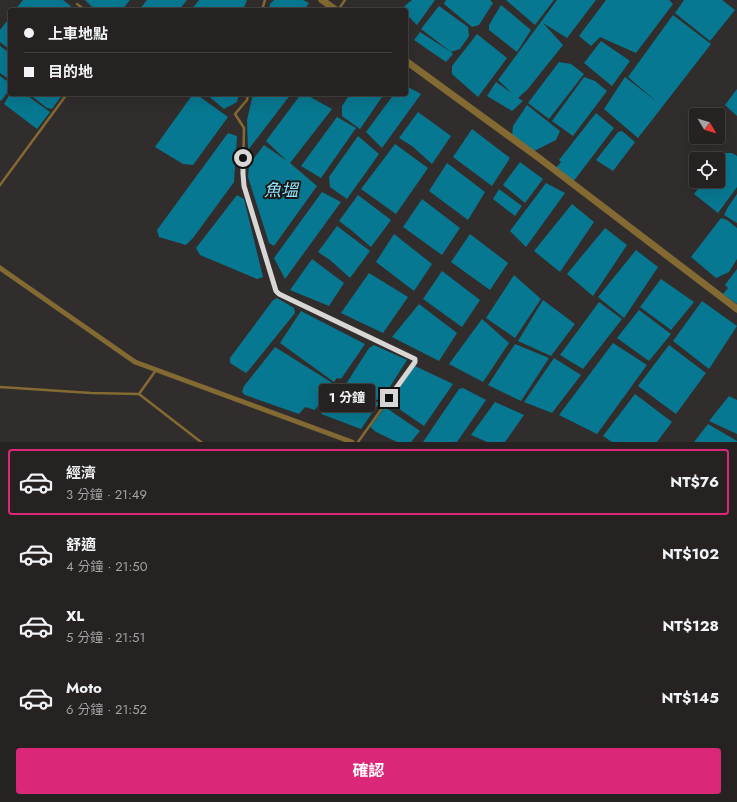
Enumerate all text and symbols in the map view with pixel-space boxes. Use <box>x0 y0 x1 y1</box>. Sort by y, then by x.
text: 上車地點 <box>48 23 108 45</box>
text: 目的地 <box>48 61 93 83</box>
north arrow <box>689 108 725 144</box>
map controls <box>689 108 725 188</box>
route start <box>234 149 252 167</box>
button: locate <box>689 152 725 188</box>
water label: 魚塭 <box>264 178 300 202</box>
callout: 1 分鐘 <box>319 384 375 412</box>
text: 1 分鐘 <box>329 388 365 407</box>
route end <box>380 389 398 407</box>
text: 經濟 <box>66 462 96 484</box>
icon: car <box>18 464 54 500</box>
text: NT$76 <box>670 471 719 493</box>
text: 3 分鐘 · 21:49 <box>66 485 147 504</box>
text: 舒適 <box>66 534 96 556</box>
icon: car <box>18 536 54 572</box>
text: NT$102 <box>662 543 719 565</box>
text: 4 分鐘 · 21:50 <box>66 557 147 576</box>
text: XL <box>66 605 84 627</box>
icon: car <box>18 608 54 644</box>
text: NT$128 <box>662 615 719 637</box>
text: 5 分鐘 · 21:51 <box>66 628 145 647</box>
text: Moto <box>66 677 102 699</box>
icon: car <box>18 680 54 716</box>
text: NT$145 <box>662 687 719 709</box>
text: 6 分鐘 · 21:52 <box>66 700 147 719</box>
button: 確認 <box>16 748 721 794</box>

